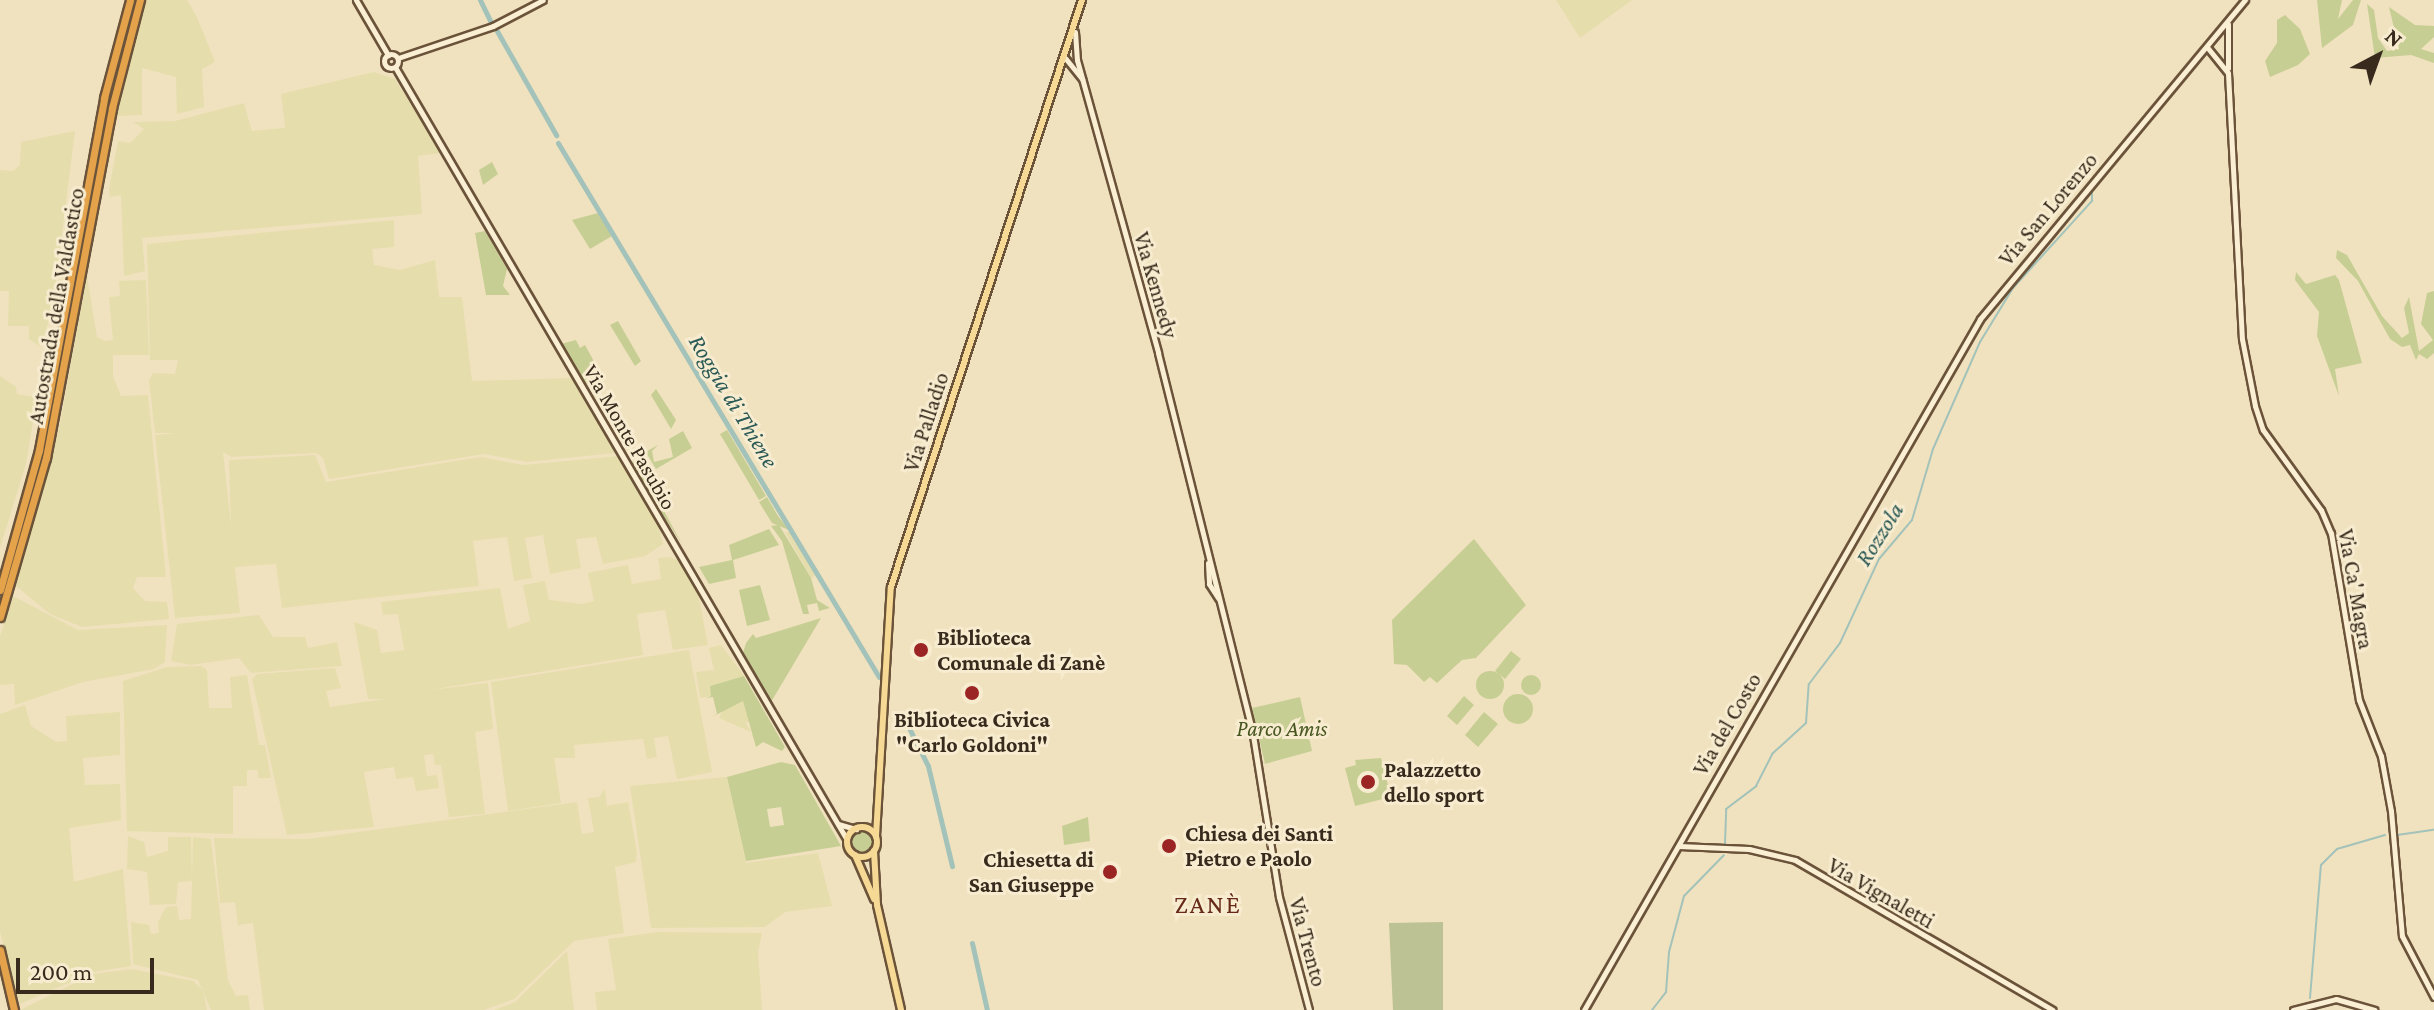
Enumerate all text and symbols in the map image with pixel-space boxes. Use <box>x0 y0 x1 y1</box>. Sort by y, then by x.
north arrow <box>2338 16 2418 96</box>
text: N <box>2380 23 2408 52</box>
street label: Via San Lorenzo <box>1993 147 2103 271</box>
street label: Autostrada della Valdastico <box>22 186 90 426</box>
street label: Via Kennedy <box>1128 229 1184 341</box>
water label: Roggia di Thiene <box>683 329 785 473</box>
street label: Via Monte Pasubio <box>578 360 682 514</box>
street label: Via Palladio <box>898 369 954 475</box>
water label: Rozzola <box>1849 497 1909 571</box>
street label: Via Ca' Magra <box>2332 527 2380 651</box>
place label: Biblioteca Comunale di Zanè <box>937 624 1105 676</box>
marker: Biblioteca Comunale di Zanè <box>912 641 930 659</box>
street label: Via del Costo <box>1687 668 1767 780</box>
marker: Biblioteca Civica "Carlo Goldoni" <box>963 684 981 702</box>
place label: Biblioteca Civica "Carlo Goldoni" <box>894 706 1050 758</box>
park label: Parco Amis <box>1237 716 1327 742</box>
place label: Palazzetto dello sport <box>1384 756 1484 808</box>
marker: Palazzetto dello sport <box>1359 773 1377 791</box>
place label: Chiesa dei Santi Pietro e Paolo <box>1185 820 1333 872</box>
marker: Chiesa dei Santi Pietro e Paolo <box>1160 837 1178 855</box>
place label: Chiesetta di San Giuseppe <box>969 846 1094 898</box>
street label: Via Vignaletti <box>1823 852 1939 934</box>
marker: Chiesetta di San Giuseppe <box>1101 863 1119 881</box>
district label: ZANÈ <box>1174 889 1242 921</box>
street label: Via Trento <box>1283 895 1333 989</box>
scale bar <box>20 942 158 992</box>
text: 200 m <box>30 958 92 985</box>

